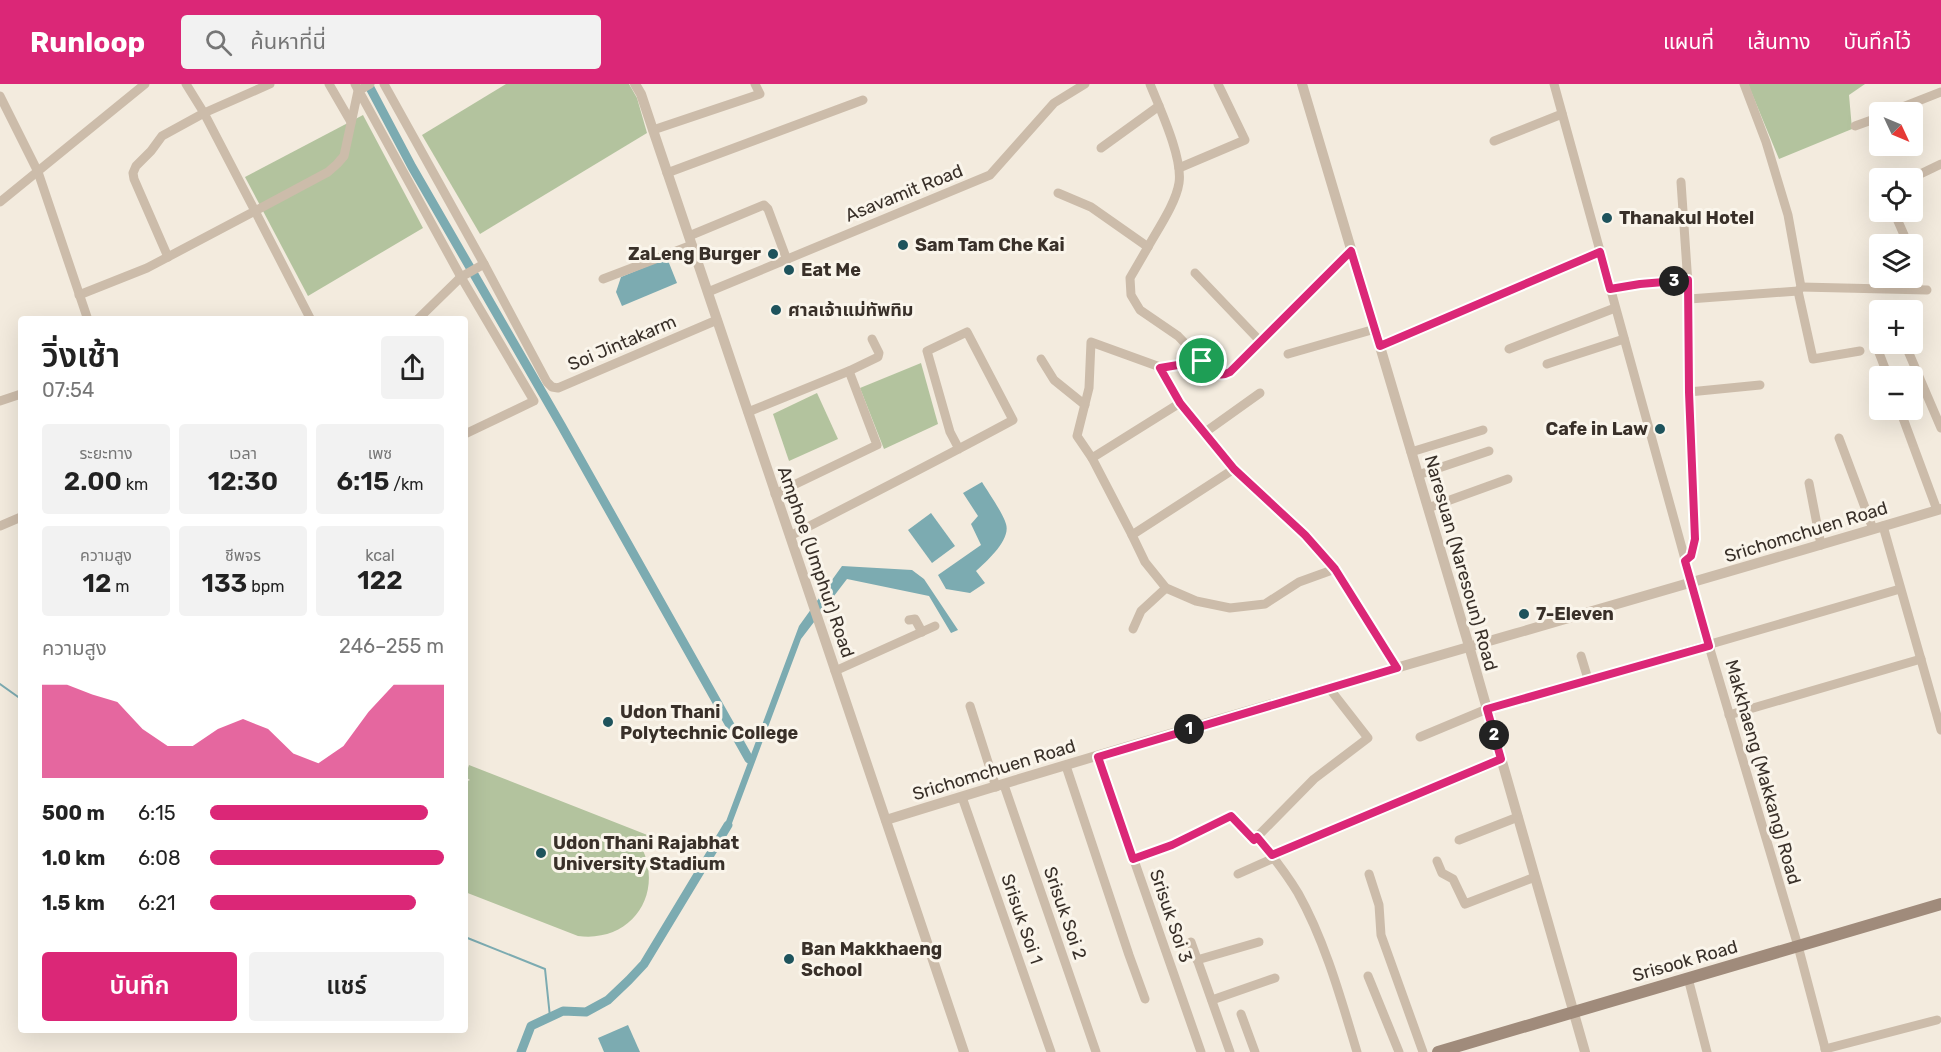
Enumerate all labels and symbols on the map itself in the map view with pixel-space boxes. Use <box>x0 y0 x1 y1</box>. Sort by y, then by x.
north arrow <box>1869 102 1923 156</box>
street label: Asavamit Road <box>842 159 966 227</box>
place label: Thanakul Hotel <box>1619 207 1754 229</box>
marker: Thanakul Hotel <box>1600 211 1614 225</box>
place label: Sam Tam Che Kai <box>915 234 1065 256</box>
marker: Sam Tam Che Kai <box>896 238 910 252</box>
place label: ZaLeng Burger <box>628 243 761 265</box>
marker: ZaLeng Burger <box>766 247 780 261</box>
place label: Eat Me <box>801 259 861 281</box>
marker: Eat Me <box>782 263 796 277</box>
pin: 3 <box>1659 266 1689 296</box>
place label: ศาลเจ้าแม่ทัพทิม <box>788 299 913 321</box>
marker: ศาลเจ้าแม่ทัพทิม <box>769 303 783 317</box>
street label: Soi Jintakarm <box>564 310 680 376</box>
pin <box>1176 335 1227 386</box>
place label: Cafe in Law <box>1546 418 1648 440</box>
marker: Cafe in Law <box>1653 422 1667 436</box>
street label: Naresuan (Naresoun) Road <box>1420 453 1502 673</box>
street label: Amphoe (Umphur) Road <box>773 463 859 661</box>
street label: Srichomchuen Road <box>1722 497 1890 567</box>
place label: 7-Eleven <box>1536 603 1614 625</box>
marker: 7-Eleven <box>1517 607 1531 621</box>
street label: Makkhaeng (Makkang) Road <box>1720 657 1806 887</box>
place label: Udon Thani Polytechnic College <box>620 701 799 744</box>
pin: 1 <box>1174 714 1204 744</box>
marker: Udon Thani Polytechnic College <box>601 715 615 729</box>
pin: 2 <box>1479 720 1509 750</box>
street label: Srichomchuen Road <box>910 735 1078 805</box>
place label: Udon Thani Rajabhat University Stadium <box>553 832 739 875</box>
marker: Udon Thani Rajabhat University Stadium <box>534 846 548 860</box>
street label: Srisuk Soi 2 <box>1039 864 1091 962</box>
street label: Srisuk Soi 3 <box>1145 867 1197 965</box>
street label: Srisuk Soi 1 <box>996 871 1048 967</box>
street label: Srisook Road <box>1630 935 1740 987</box>
place label: Ban Makkhaeng School <box>801 938 942 981</box>
marker: Ban Makkhaeng School <box>782 952 796 966</box>

